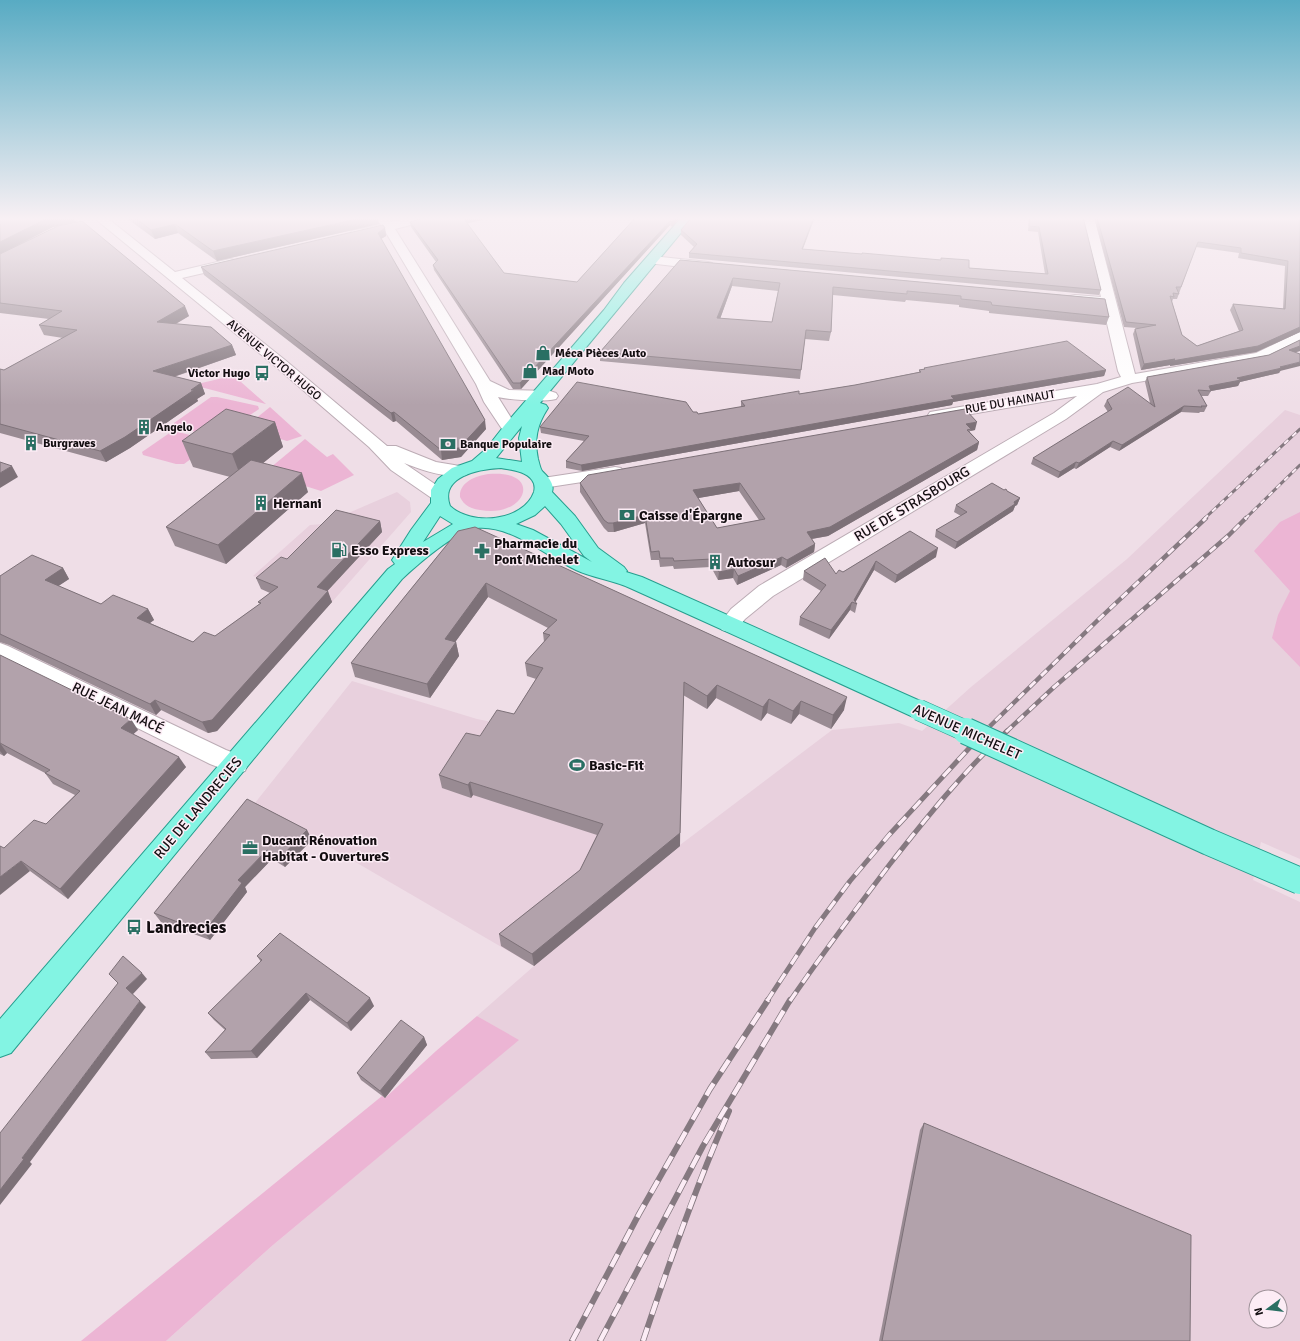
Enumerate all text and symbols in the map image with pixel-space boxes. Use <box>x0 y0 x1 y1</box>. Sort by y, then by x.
street label: AVENUE VICTOR HUGO <box>224 316 324 404</box>
shop icon: Méca Pièces Auto <box>534 344 552 362</box>
place label: Méca Pièces Auto <box>555 346 646 361</box>
shop icon: Mad Moto <box>521 362 539 380</box>
bus stop icon: Victor Hugo <box>253 364 271 382</box>
place label: Mad Moto <box>542 364 594 379</box>
place label: Victor Hugo <box>188 366 250 381</box>
street label: RUE DU HAINAUT <box>964 387 1056 417</box>
building icon: Angelo <box>135 418 153 436</box>
place label: Angelo <box>156 420 193 435</box>
building icon: Burgraves <box>22 434 40 452</box>
bank icon: Banque Populaire <box>439 435 457 453</box>
place label: Burgraves <box>43 436 96 451</box>
place label: Banque Populaire <box>460 437 552 452</box>
street label: RUE DE STRASBOURG <box>851 463 973 545</box>
building icon: Hernani <box>252 494 270 512</box>
place label: Hernani <box>273 495 322 512</box>
bank icon: Caisse d'Épargne <box>618 506 636 524</box>
place label: Caisse d'Épargne <box>639 507 742 524</box>
place label: Pharmacie du Pont Michelet <box>494 535 579 568</box>
fuel station icon: Esso Express <box>330 541 348 559</box>
place label: Esso Express <box>351 542 429 559</box>
pharmacy icon: Pharmacie du Pont Michelet <box>473 542 491 560</box>
building icon: Autosur <box>706 553 724 571</box>
place label: Autosur <box>727 554 776 571</box>
street label: RUE JEAN MACÉ <box>69 678 167 738</box>
street label: AVENUE MICHELET <box>910 700 1024 764</box>
street label: RUE DE LANDRECIES <box>151 754 246 862</box>
sports icon: Basic-Fit <box>568 756 586 774</box>
place label: Basic-Fit <box>589 757 645 774</box>
place label: Ducant Rénovation Habitat - OuvertureS <box>262 832 389 865</box>
office icon: Ducant Rénovation Habitat - OuvertureS <box>241 839 259 857</box>
place label: Landrecies <box>146 917 227 938</box>
bus stop icon: Landrecies <box>125 918 143 936</box>
north arrow <box>1248 1289 1288 1329</box>
text: N <box>1252 1306 1266 1317</box>

